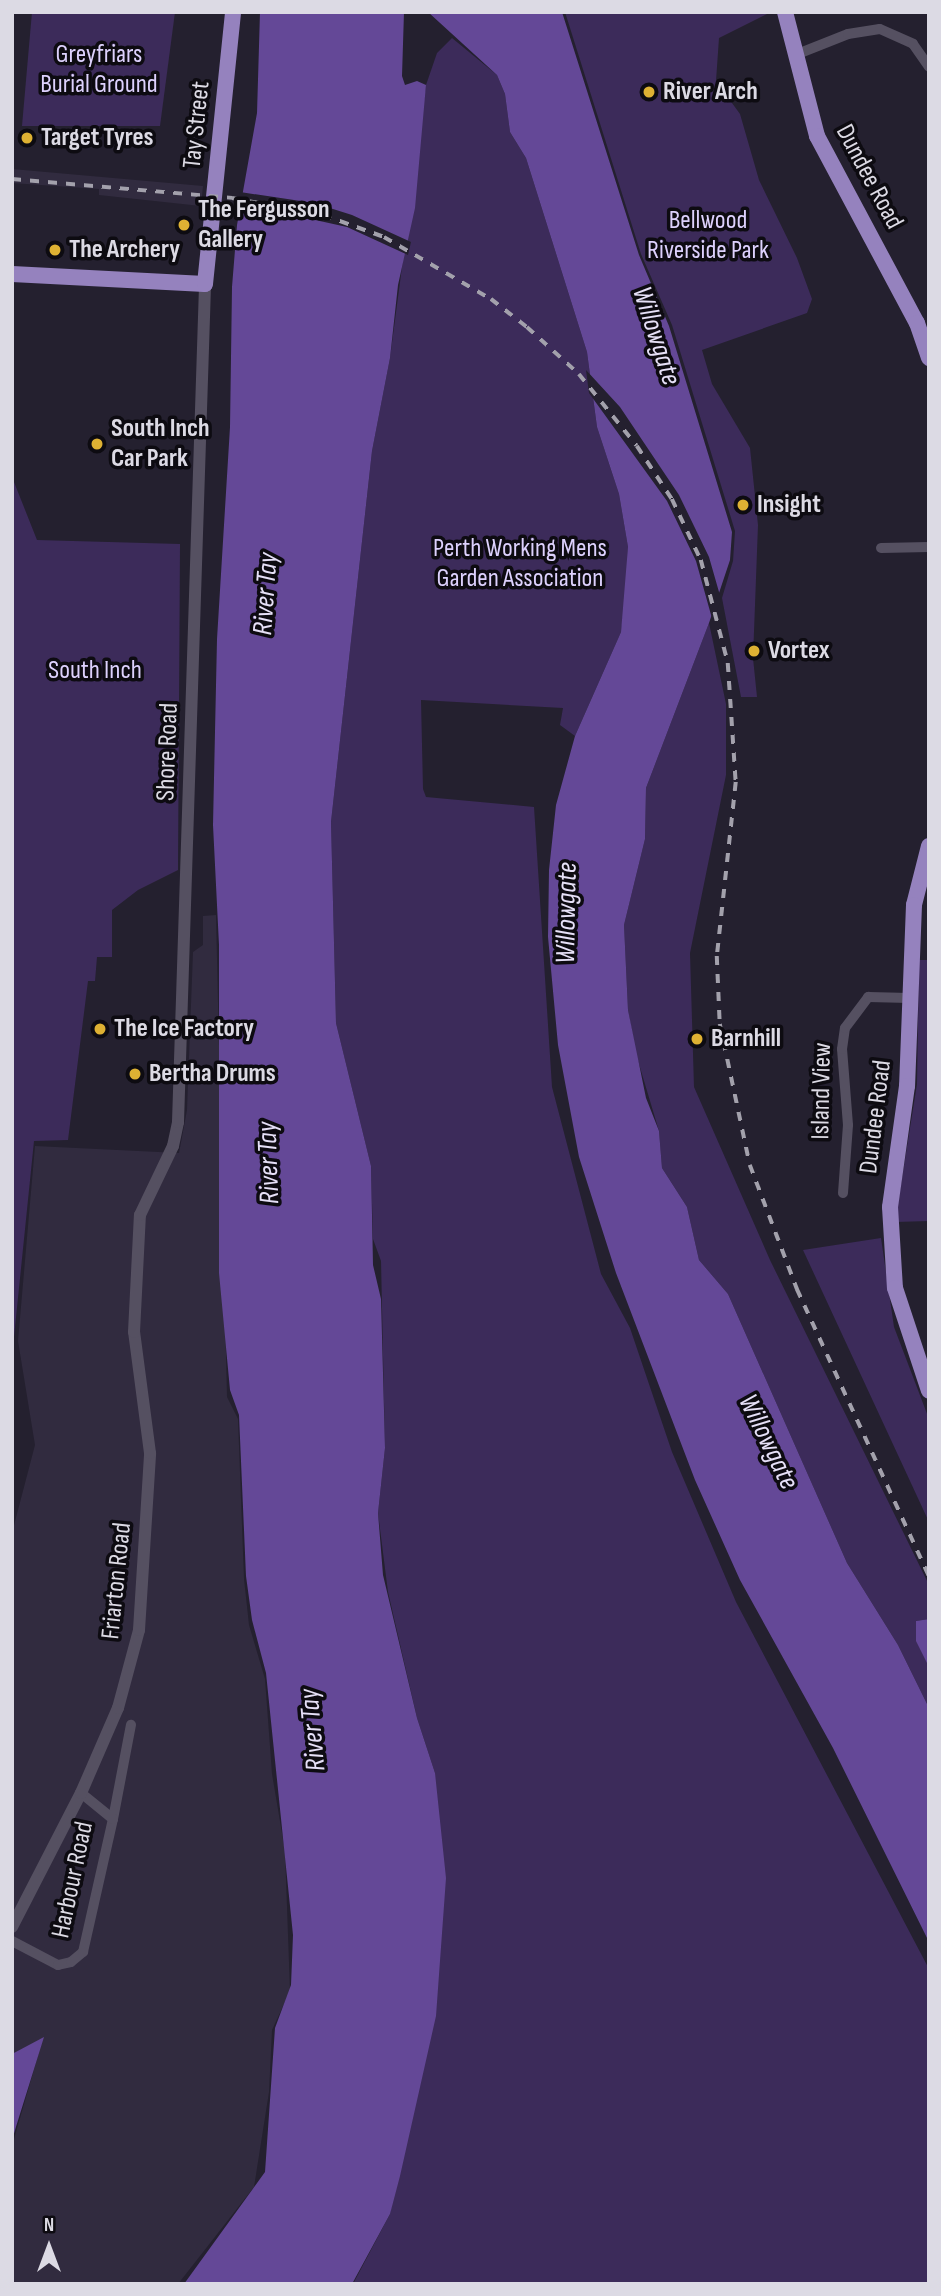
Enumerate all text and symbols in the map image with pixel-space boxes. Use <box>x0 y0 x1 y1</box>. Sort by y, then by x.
park label: Greyfriars Burial Ground <box>40 39 158 100</box>
place label: River Arch <box>663 76 758 108</box>
street label: Tay Street <box>177 80 217 170</box>
marker: River Arch <box>641 84 657 100</box>
street label: Dundee Road <box>828 119 910 235</box>
place label: Target Tyres <box>41 122 154 154</box>
marker: Target Tyres <box>19 130 35 146</box>
place label: The Fergusson Gallery <box>198 194 330 256</box>
park label: Bellwood Riverside Park <box>647 205 769 266</box>
marker: The Fergusson Gallery <box>176 217 192 233</box>
place label: The Archery <box>69 234 180 266</box>
marker: The Archery <box>47 242 63 258</box>
water label: Willowgate <box>624 282 688 390</box>
place label: South Inch Car Park <box>111 413 210 474</box>
marker: South Inch Car Park <box>89 436 105 452</box>
place label: Insight <box>757 489 821 521</box>
marker: Insight <box>735 497 751 513</box>
park label: Perth Working Mens Garden Association <box>433 533 607 594</box>
water label: River Tay <box>246 552 286 636</box>
place label: Vortex <box>768 635 830 667</box>
marker: Vortex <box>746 643 762 659</box>
park label: South Inch <box>48 655 142 687</box>
street label: Shore Road <box>151 702 185 802</box>
water label: Willowgate <box>549 862 585 964</box>
place label: The Ice Factory <box>114 1013 254 1045</box>
marker: The Ice Factory <box>92 1021 108 1037</box>
place label: Barnhill <box>711 1023 781 1055</box>
marker: Barnhill <box>689 1031 705 1047</box>
street label: Island View <box>806 1042 838 1140</box>
place label: Bertha Drums <box>149 1058 276 1090</box>
street label: Dundee Road <box>854 1059 898 1175</box>
marker: Bertha Drums <box>127 1066 143 1082</box>
water label: River Tay <box>251 1121 287 1205</box>
water label: Willowgate <box>731 1389 805 1495</box>
street label: Friarton Road <box>95 1521 139 1641</box>
water label: River Tay <box>293 1687 333 1773</box>
street label: Harbour Road <box>45 1819 101 1941</box>
north arrow <box>14 2212 84 2282</box>
text: N <box>44 2214 54 2237</box>

